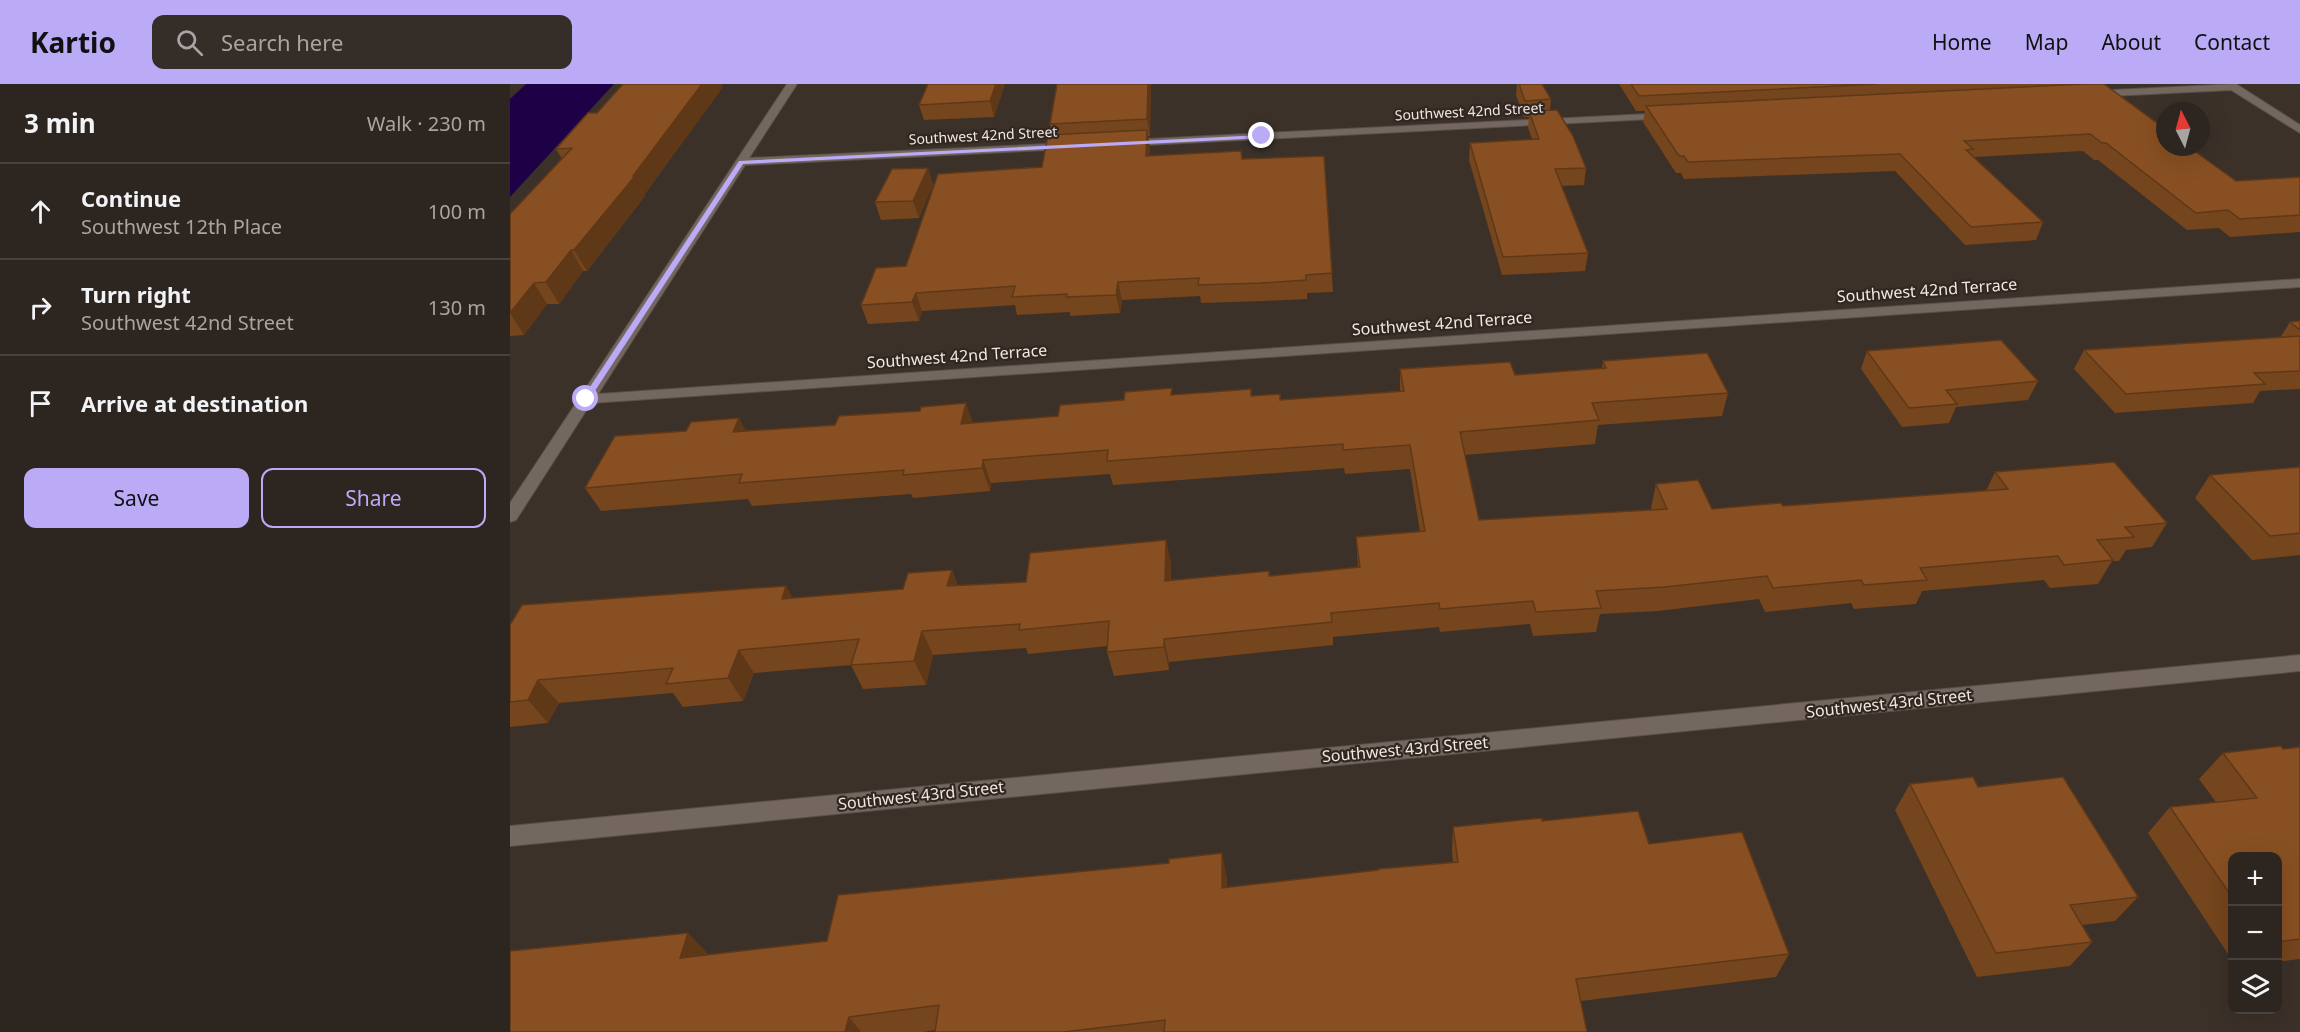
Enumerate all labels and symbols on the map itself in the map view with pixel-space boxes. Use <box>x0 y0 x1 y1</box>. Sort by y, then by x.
street label: Southwest 42nd Street <box>1394 98 1544 124</box>
north arrow <box>2156 102 2210 156</box>
street label: Southwest 42nd Street <box>908 122 1058 148</box>
route end <box>1248 122 1274 148</box>
street label: Southwest 42nd Terrace <box>1836 273 2018 307</box>
street label: Southwest 42nd Terrace <box>1351 306 1533 340</box>
street label: Southwest 42nd Terrace <box>866 339 1048 373</box>
route start <box>572 385 598 411</box>
street label: Southwest 43rd Street <box>1805 683 1973 723</box>
street label: Southwest 43rd Street <box>1321 731 1489 767</box>
street label: Southwest 43rd Street <box>837 775 1005 815</box>

